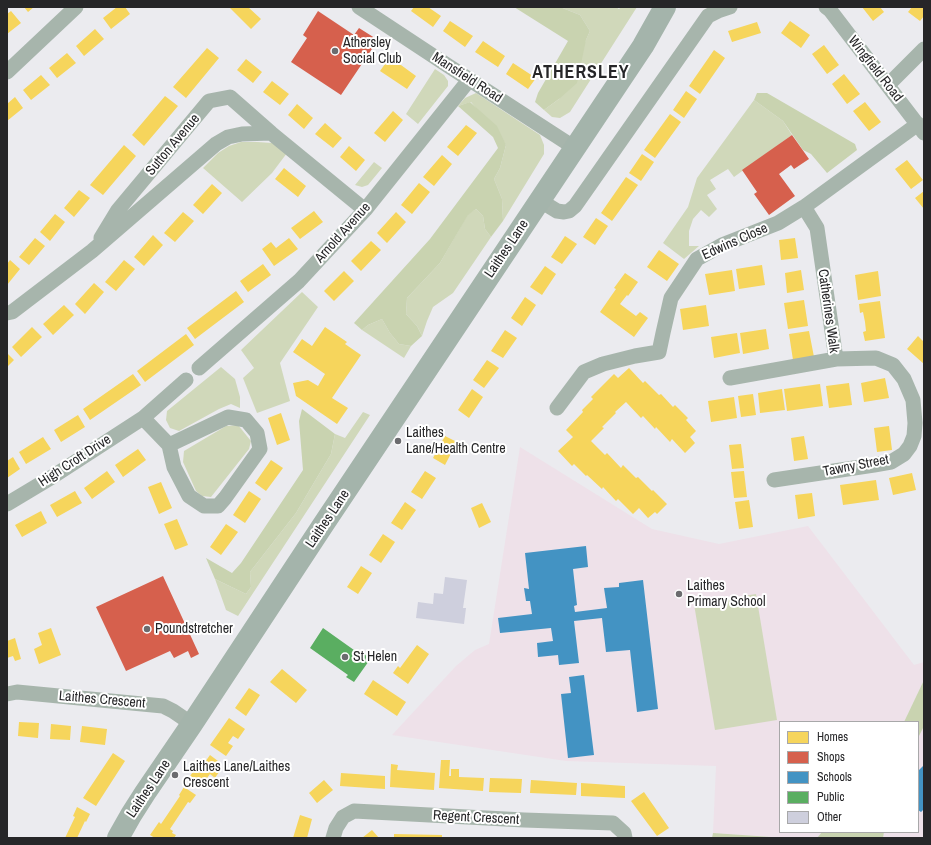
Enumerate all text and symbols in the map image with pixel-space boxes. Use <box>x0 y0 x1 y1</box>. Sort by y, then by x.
street label: Wingfield Road <box>844 33 906 105</box>
place label: Athersley Social Club <box>343 35 402 68</box>
marker: Athersley Social Club <box>330 46 340 56</box>
street label: Mansfield Road <box>429 49 505 107</box>
district label: ATHERSLEY <box>532 62 630 84</box>
street label: Sutton Avenue <box>142 111 204 179</box>
street label: Arnold Avenue <box>312 199 374 267</box>
street label: Laithes Lane <box>481 217 533 281</box>
street label: Edwins Close <box>700 220 770 264</box>
street label: Catherines Walk <box>814 268 842 354</box>
place label: Laithes Lane/Health Centre <box>406 425 506 458</box>
street label: High Croft Drive <box>36 431 114 491</box>
marker: Laithes Lane/Health Centre <box>393 436 403 446</box>
street label: Tawny Street <box>822 451 890 481</box>
street label: Laithes Lane <box>302 487 354 551</box>
place label: Laithes Primary School <box>687 578 765 610</box>
marker: Laithes Primary School <box>674 589 684 599</box>
place label: Poundstretcher <box>155 621 233 637</box>
marker: Poundstretcher <box>142 624 152 634</box>
place label: St Helen <box>353 649 397 665</box>
marker: St Helen <box>340 652 350 662</box>
street label: Laithes Crescent <box>58 688 146 712</box>
legend <box>779 721 919 833</box>
text: Homes <box>817 729 848 745</box>
text: Shops <box>817 749 845 765</box>
street label: Laithes Lane <box>123 757 175 821</box>
place label: Laithes Lane/Laithes Crescent <box>183 759 290 792</box>
text: Schools <box>817 769 852 785</box>
marker: Laithes Lane/Laithes Crescent <box>170 770 180 780</box>
text: Public <box>817 789 844 805</box>
street label: Regent Crescent <box>433 807 519 829</box>
text: Other <box>817 809 842 825</box>

